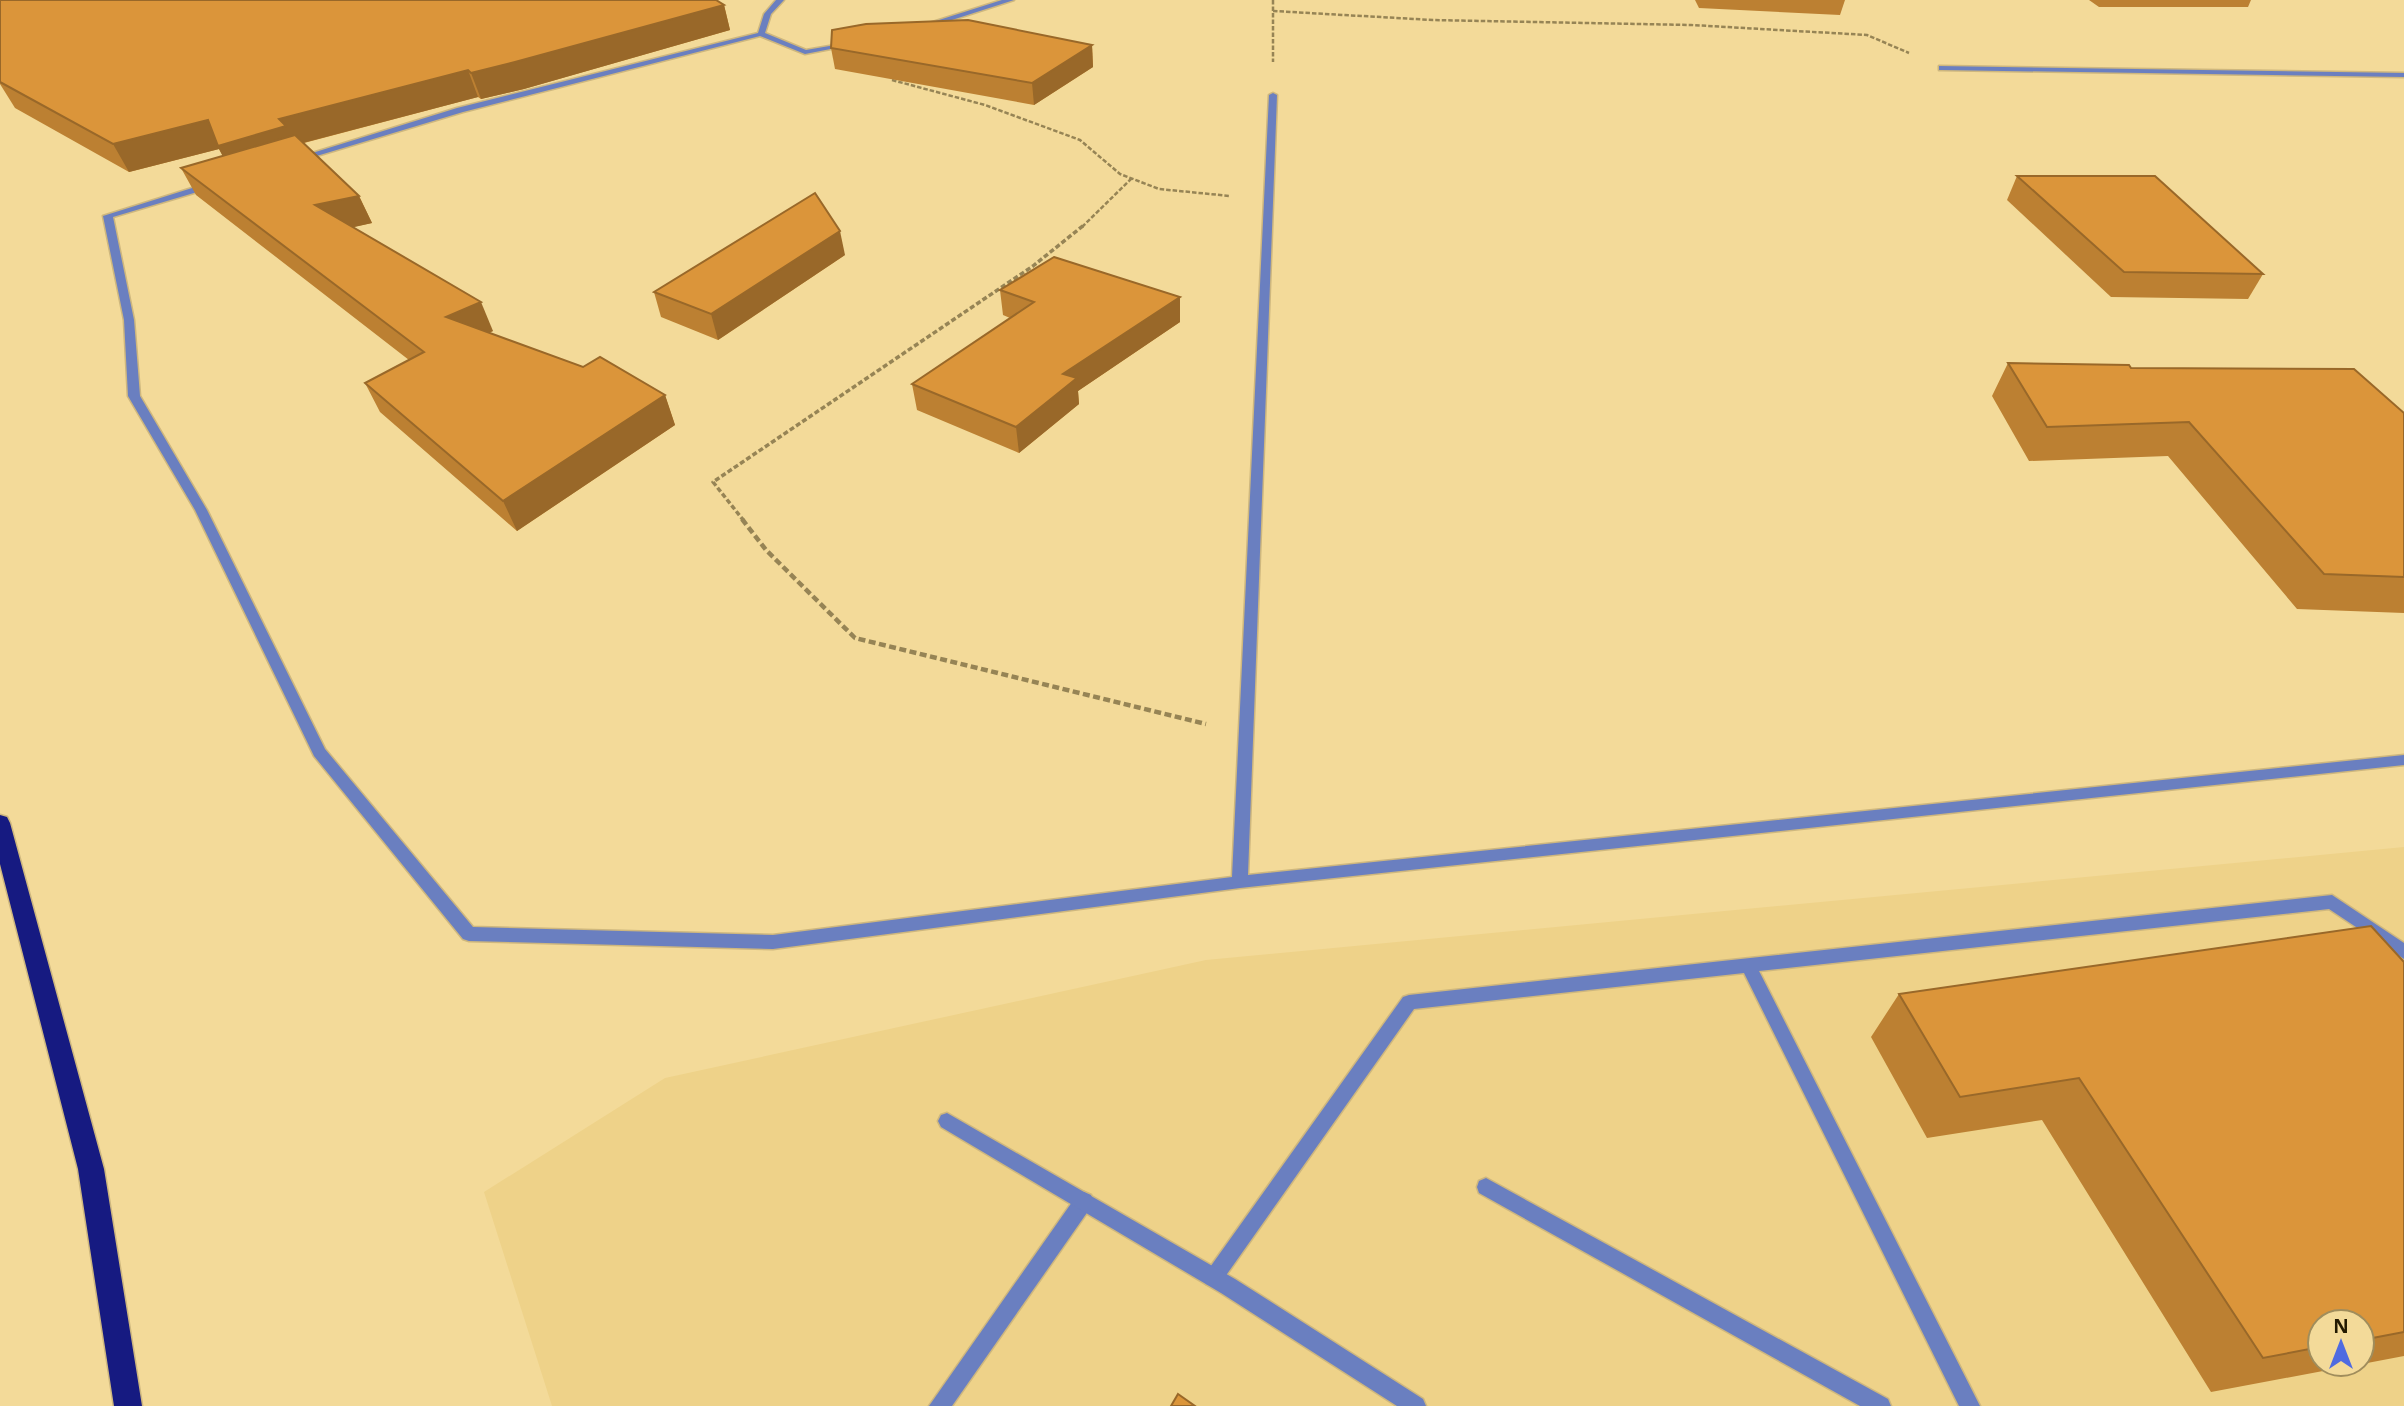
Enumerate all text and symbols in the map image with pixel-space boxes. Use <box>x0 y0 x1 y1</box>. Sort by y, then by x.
north arrow <box>2306 1308 2376 1378</box>
text: N <box>2333 1313 2349 1339</box>

